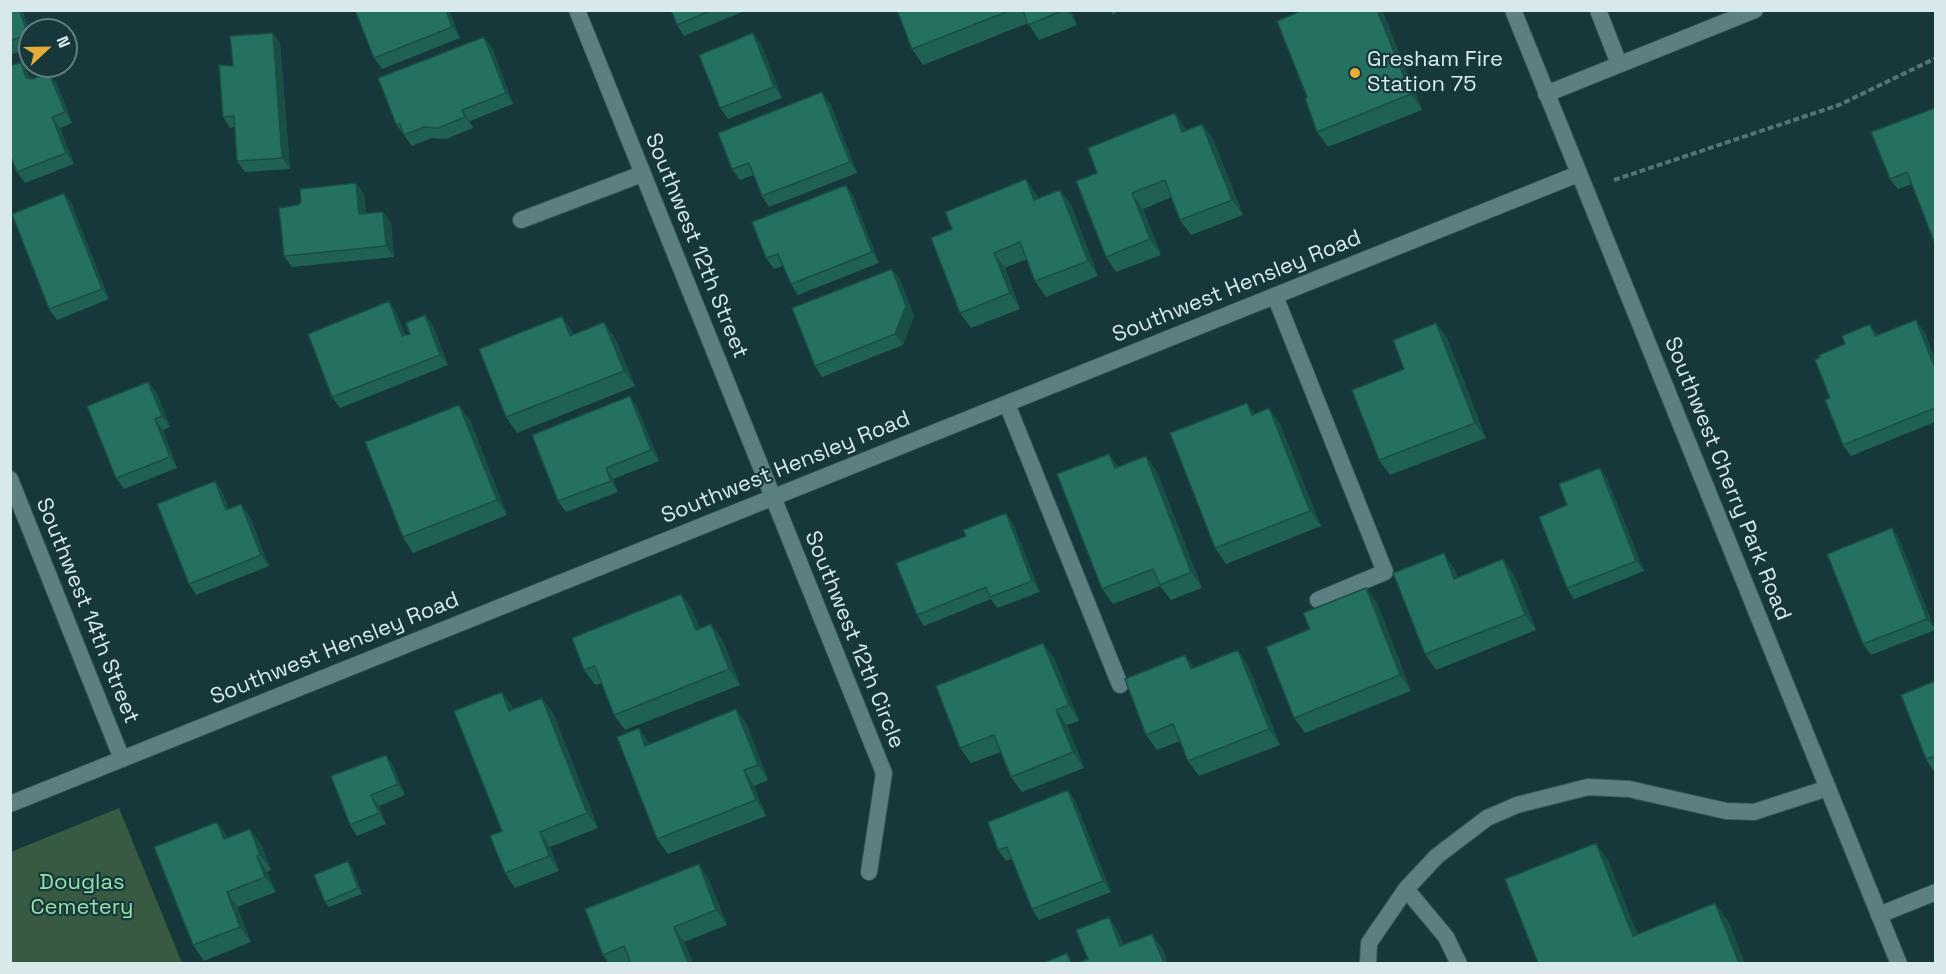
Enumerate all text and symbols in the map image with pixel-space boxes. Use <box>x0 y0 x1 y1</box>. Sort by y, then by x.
north arrow <box>18 18 78 78</box>
text: N <box>52 33 75 51</box>
place label: Gresham Fire Station 75 <box>1367 47 1503 98</box>
marker: Gresham Fire Station 75 <box>1348 66 1362 80</box>
street label: Southwest 12th Street <box>639 130 753 362</box>
street label: Southwest Hensley Road <box>1109 225 1365 349</box>
street label: Southwest Cherry Park Road <box>1658 333 1796 625</box>
street label: Southwest Hensley Road <box>658 406 914 530</box>
street label: Southwest 14th Street <box>30 494 144 728</box>
street label: Southwest 12th Circle <box>798 527 910 753</box>
street label: Southwest Hensley Road <box>207 587 463 711</box>
park label: Douglas Cemetery <box>30 870 134 921</box>

